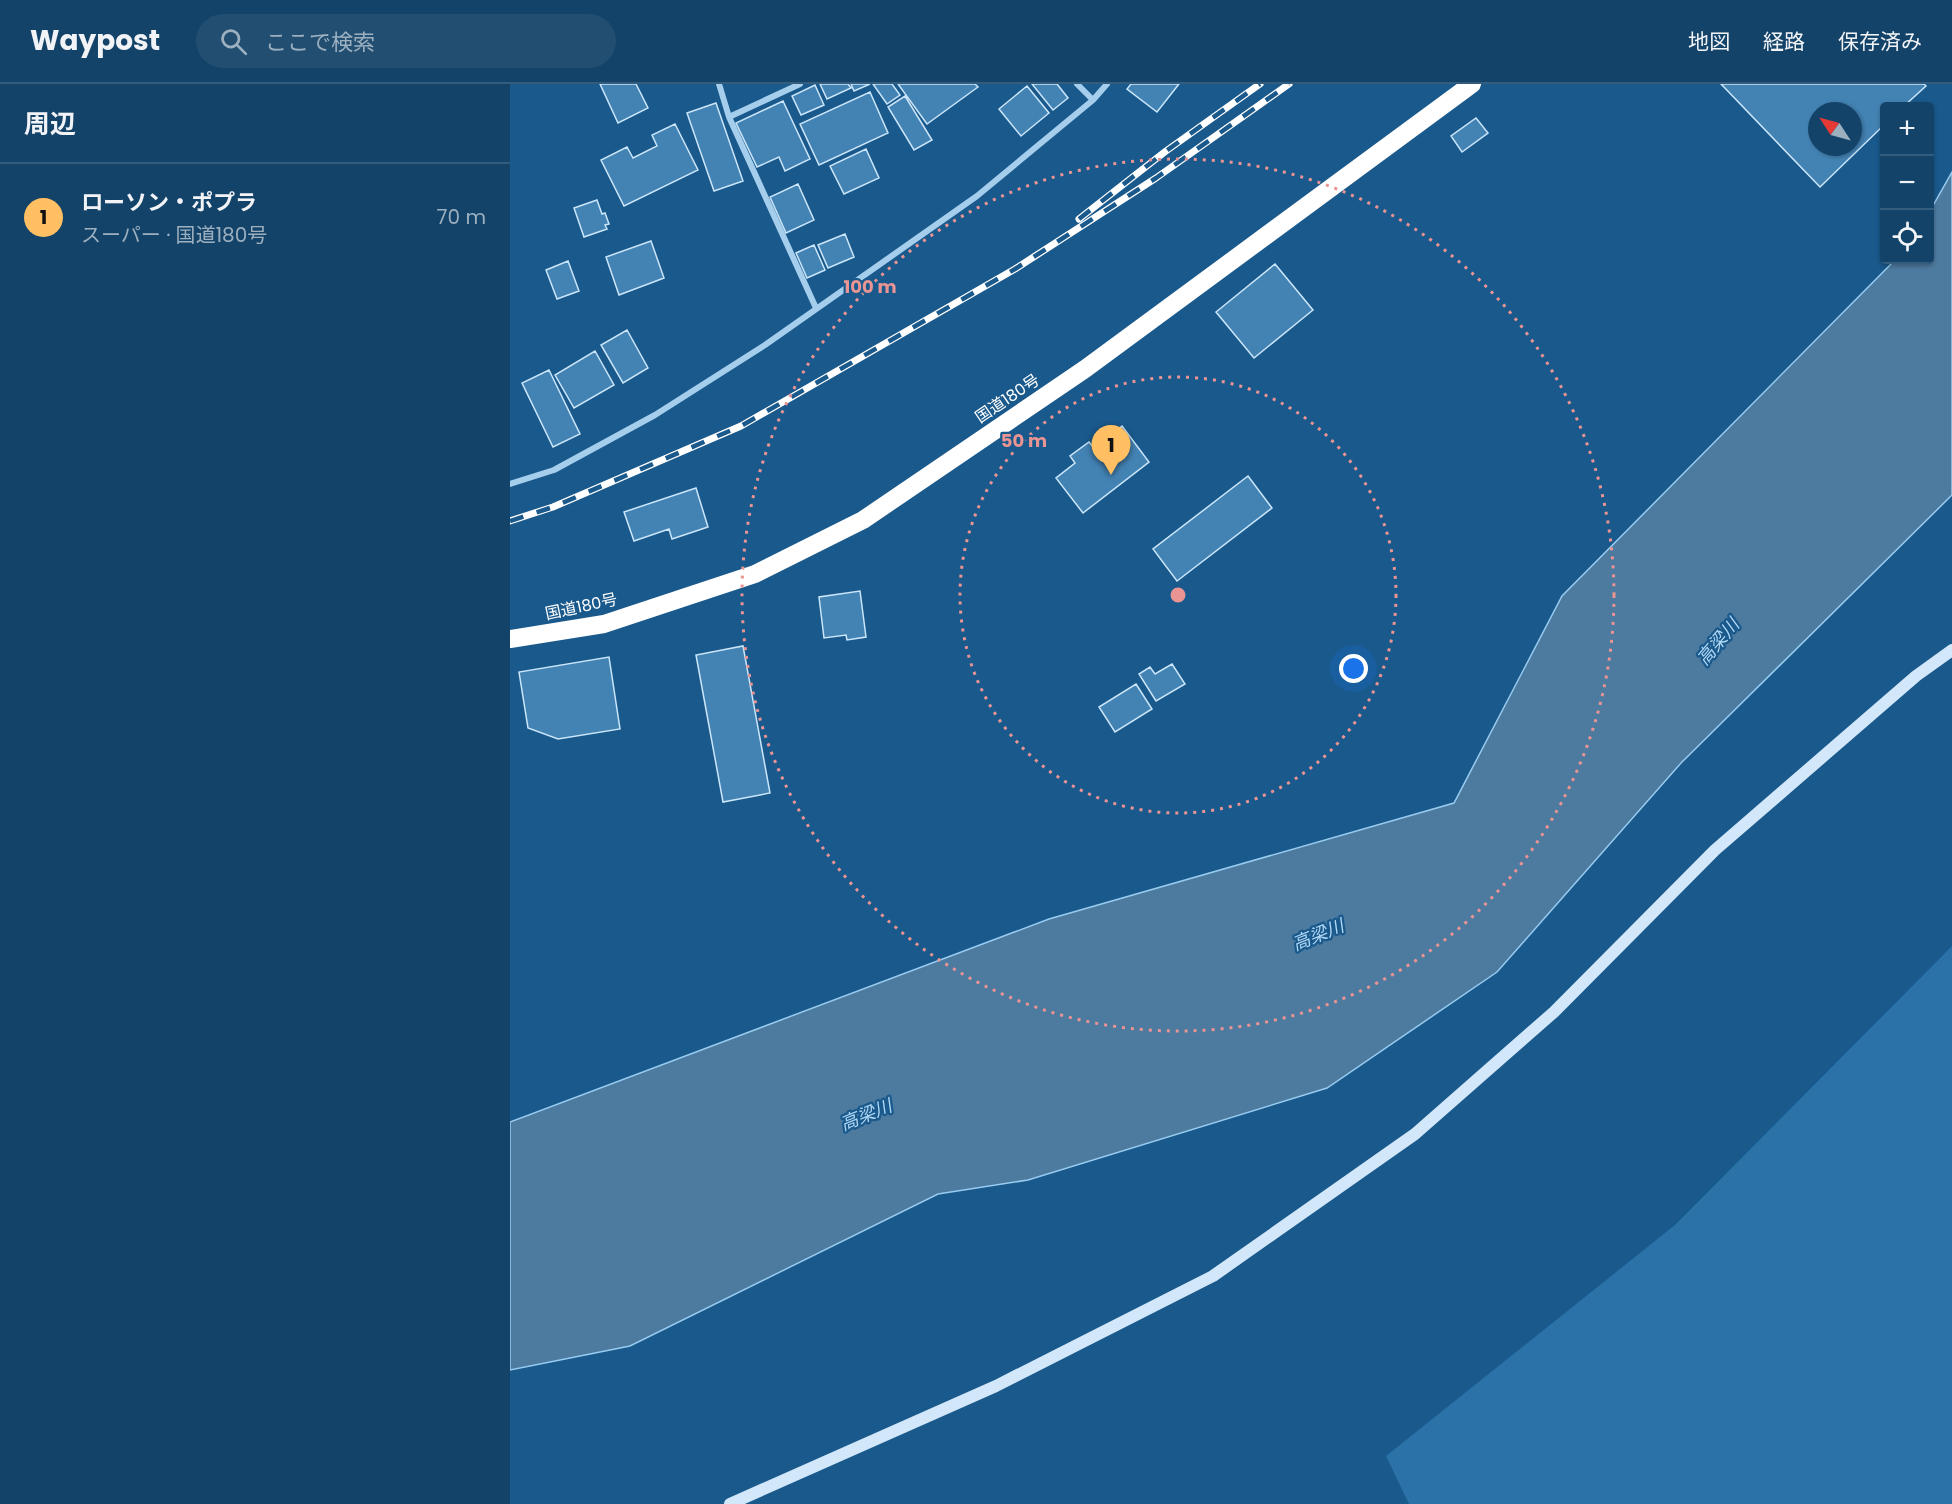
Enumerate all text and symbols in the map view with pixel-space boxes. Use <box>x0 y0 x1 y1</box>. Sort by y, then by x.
search box <box>196 14 616 68</box>
text: Waypost <box>30 21 160 60</box>
icon: search <box>217 25 250 58</box>
text: ここで検索 <box>265 27 375 58</box>
text: 地図 <box>1688 27 1730 56</box>
text: 経路 <box>1763 27 1805 56</box>
text: 保存済み <box>1838 27 1922 56</box>
north arrow <box>1808 102 1862 156</box>
map controls <box>1880 102 1934 264</box>
button: + <box>1880 102 1934 156</box>
text: 周辺 <box>24 106 76 142</box>
button: − <box>1880 156 1934 210</box>
text: ローソン・ポプラ <box>81 187 257 218</box>
text: 1 <box>40 203 47 231</box>
text: 70 m <box>437 203 486 231</box>
button: locate <box>1880 210 1934 264</box>
text: スーパー · 国道180号 <box>81 221 267 249</box>
text: 100 m <box>843 274 897 299</box>
street label: 国道180号 <box>970 368 1044 428</box>
pin: 1 <box>1092 426 1130 475</box>
text: 50 m <box>1001 428 1047 453</box>
centre of rings <box>1168 585 1188 605</box>
street label: 国道180号 <box>543 588 619 625</box>
water label: 高梁川 <box>1691 611 1746 670</box>
your location <box>1339 654 1368 683</box>
water label: 高梁川 <box>1288 912 1349 956</box>
water label: 高梁川 <box>836 1092 897 1136</box>

